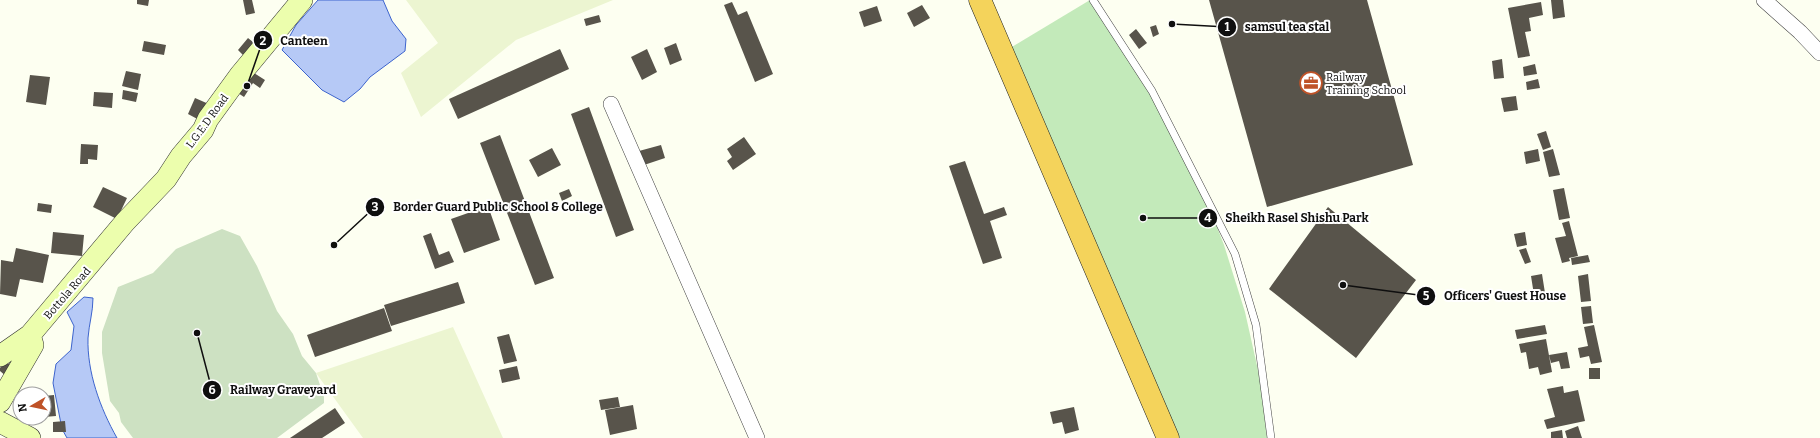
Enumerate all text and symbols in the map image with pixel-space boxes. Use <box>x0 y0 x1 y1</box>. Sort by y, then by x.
callout: samsul tea stal <box>1217 15 1338 39</box>
text: 1 <box>1224 20 1230 34</box>
text: samsul tea stal <box>1245 20 1330 34</box>
callout: Canteen <box>253 28 336 52</box>
text: 2 <box>260 34 267 48</box>
text: Canteen <box>280 34 328 48</box>
office icon: Railway Training School <box>1298 70 1324 96</box>
place label: Railway Training School <box>1326 71 1406 97</box>
street label: L.G.E.D Road <box>183 91 232 151</box>
callout: Border Guard Public School & College <box>365 195 611 219</box>
text: 3 <box>372 200 379 214</box>
text: Border Guard Public School & College <box>393 200 603 214</box>
callout: Sheikh Rasel Shishu Park <box>1198 206 1377 230</box>
text: 4 <box>1204 211 1212 225</box>
text: Sheikh Rasel Shishu Park <box>1225 211 1370 225</box>
street label: Bottola Road <box>41 264 94 322</box>
callout: Officers' Guest House <box>1416 284 1574 308</box>
text: 5 <box>1423 289 1430 303</box>
text: Officers' Guest House <box>1444 289 1566 303</box>
callout: Railway Graveyard <box>202 378 344 402</box>
text: 6 <box>208 383 216 397</box>
text: Railway Graveyard <box>230 383 337 397</box>
north arrow <box>12 386 52 426</box>
text: N <box>15 402 30 413</box>

